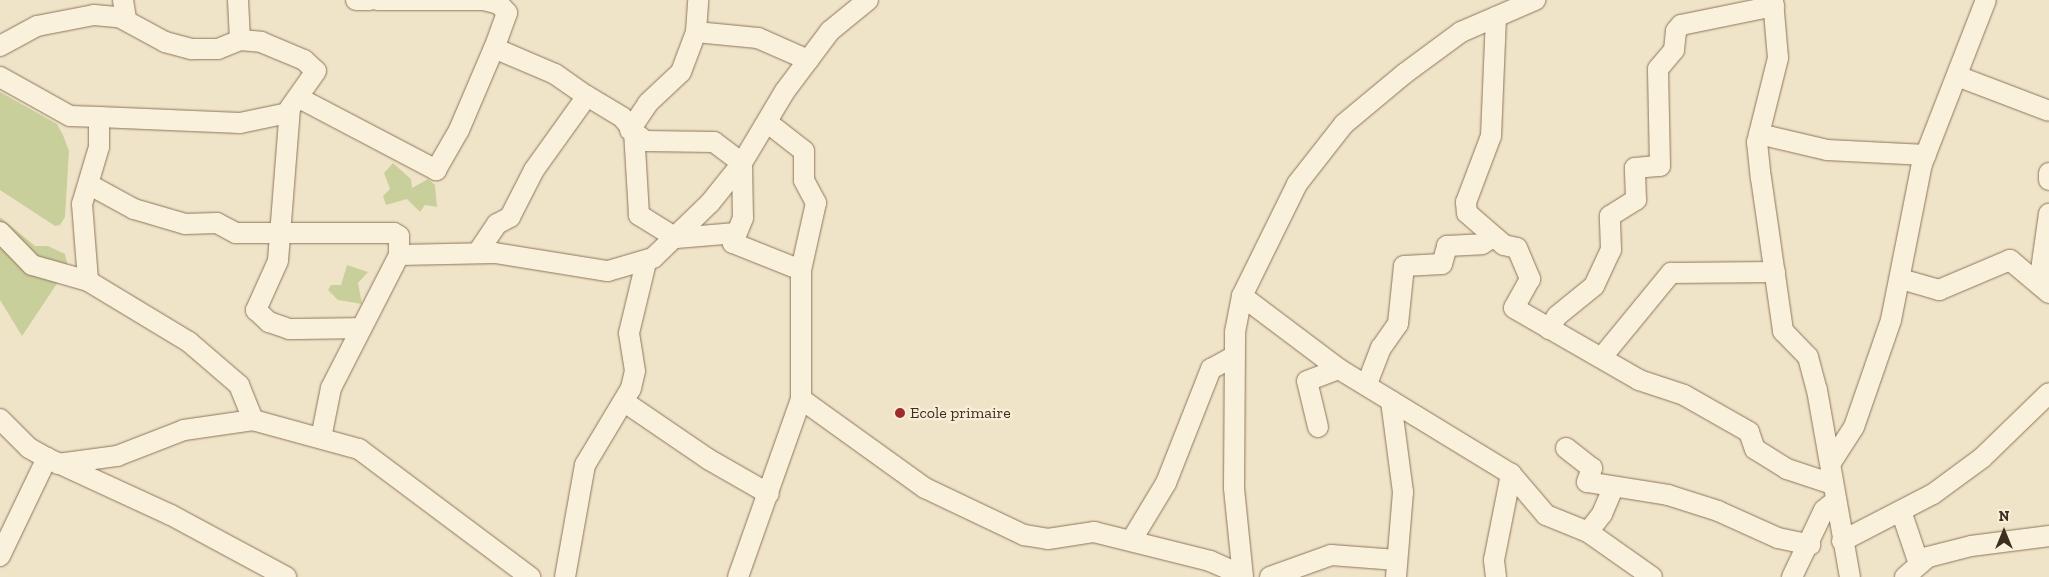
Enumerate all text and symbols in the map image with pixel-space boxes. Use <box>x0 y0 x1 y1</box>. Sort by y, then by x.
place label: Ecole primaire <box>910 403 1011 423</box>
marker: Ecole primaire <box>894 407 906 419</box>
north arrow <box>1979 507 2029 557</box>
text: N <box>1999 508 2009 525</box>

